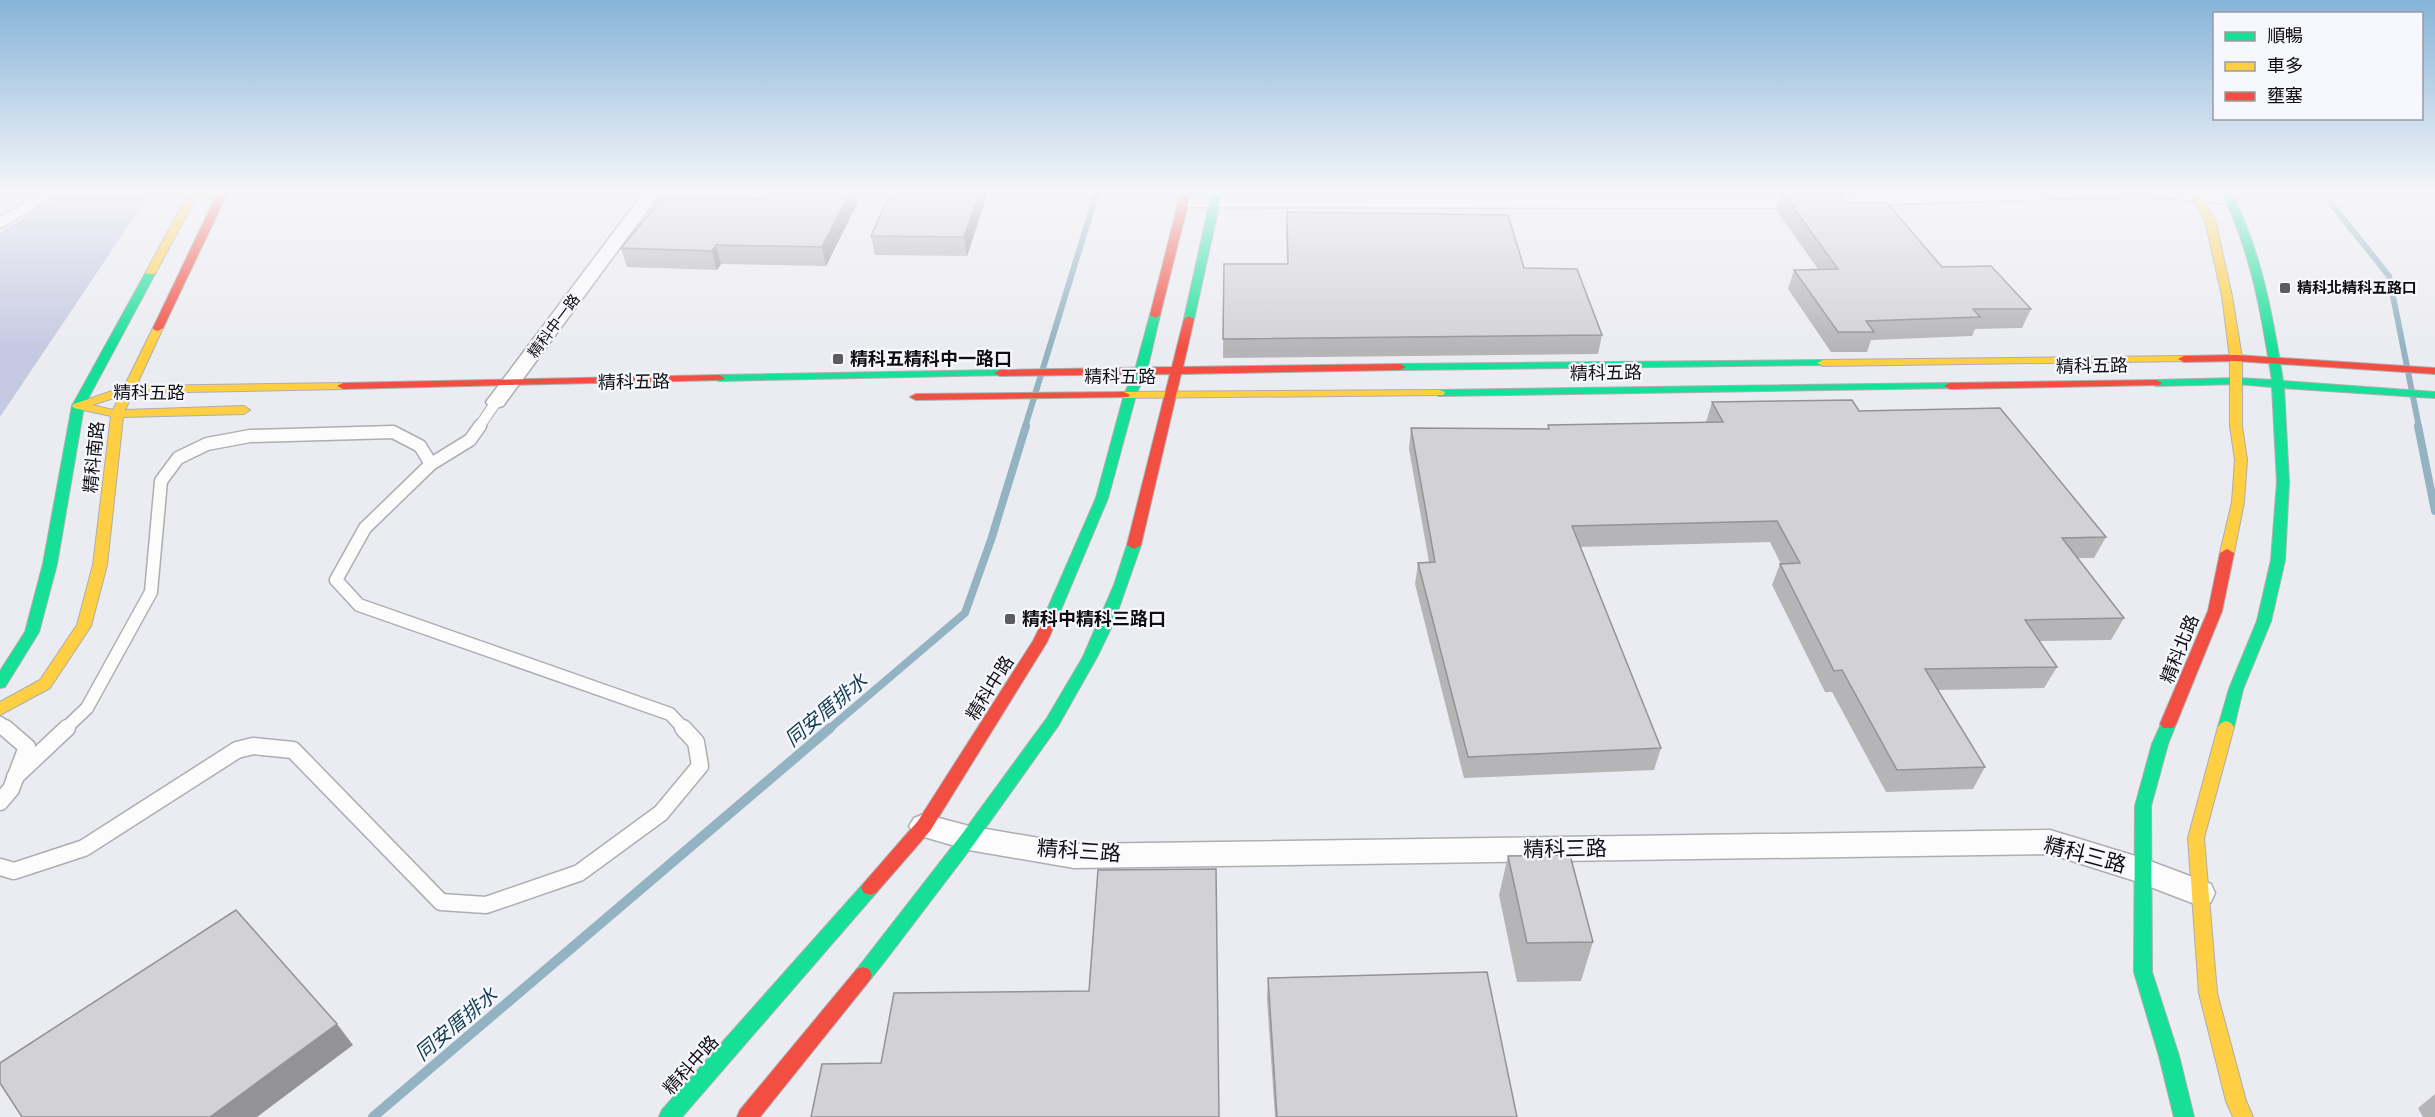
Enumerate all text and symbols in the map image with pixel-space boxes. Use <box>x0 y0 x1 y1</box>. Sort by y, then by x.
legend <box>2213 12 2423 120</box>
text: 順暢 <box>2267 25 2303 47</box>
text: 車多 <box>2267 55 2303 77</box>
text: 壅塞 <box>2267 85 2303 107</box>
place label: 精科北精科五路口 <box>2297 278 2417 297</box>
marker: 精科北精科五路口 <box>2278 281 2292 295</box>
street label: 精科中一路 <box>523 290 584 361</box>
place label: 精科五精科中一路口 <box>850 348 1012 370</box>
marker: 精科五精科中一路口 <box>831 352 845 366</box>
street label: 精科五路 <box>2056 354 2128 378</box>
street label: 精科五路 <box>1570 361 1642 385</box>
street label: 精科五路 <box>1084 366 1156 388</box>
street label: 精科五路 <box>598 370 670 394</box>
street label: 精科五路 <box>113 382 185 404</box>
street label: 精科南路 <box>79 420 109 494</box>
place label: 精科中精科三路口 <box>1022 608 1166 630</box>
marker: 精科中精科三路口 <box>1003 612 1017 626</box>
street label: 精科北路 <box>2156 612 2204 686</box>
street label: 精科中路 <box>962 652 1018 724</box>
water label: 同安厝排水 <box>780 668 873 751</box>
street label: 精科三路 <box>2041 832 2129 878</box>
street label: 精科三路 <box>1036 835 1122 867</box>
street label: 精科三路 <box>1523 835 1607 863</box>
water label: 同安厝排水 <box>410 982 503 1065</box>
street label: 精科中路 <box>659 1031 723 1099</box>

